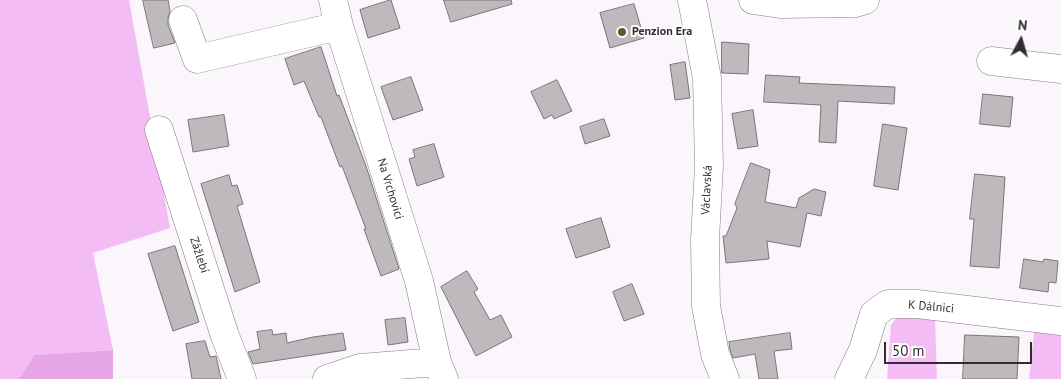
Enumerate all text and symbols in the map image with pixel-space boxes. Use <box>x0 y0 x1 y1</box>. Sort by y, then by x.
north arrow <box>996 15 1046 65</box>
text: N <box>1017 16 1028 35</box>
place label: Penzion Era <box>632 25 692 39</box>
marker: Penzion Era <box>616 26 628 38</box>
street label: Na Vrchovici <box>374 157 406 221</box>
street label: Václavská <box>699 165 715 215</box>
street label: Zážlebí <box>186 235 212 275</box>
street label: K Dálnici <box>907 298 955 316</box>
scale bar <box>886 332 1034 364</box>
text: 50 m <box>892 341 925 360</box>

